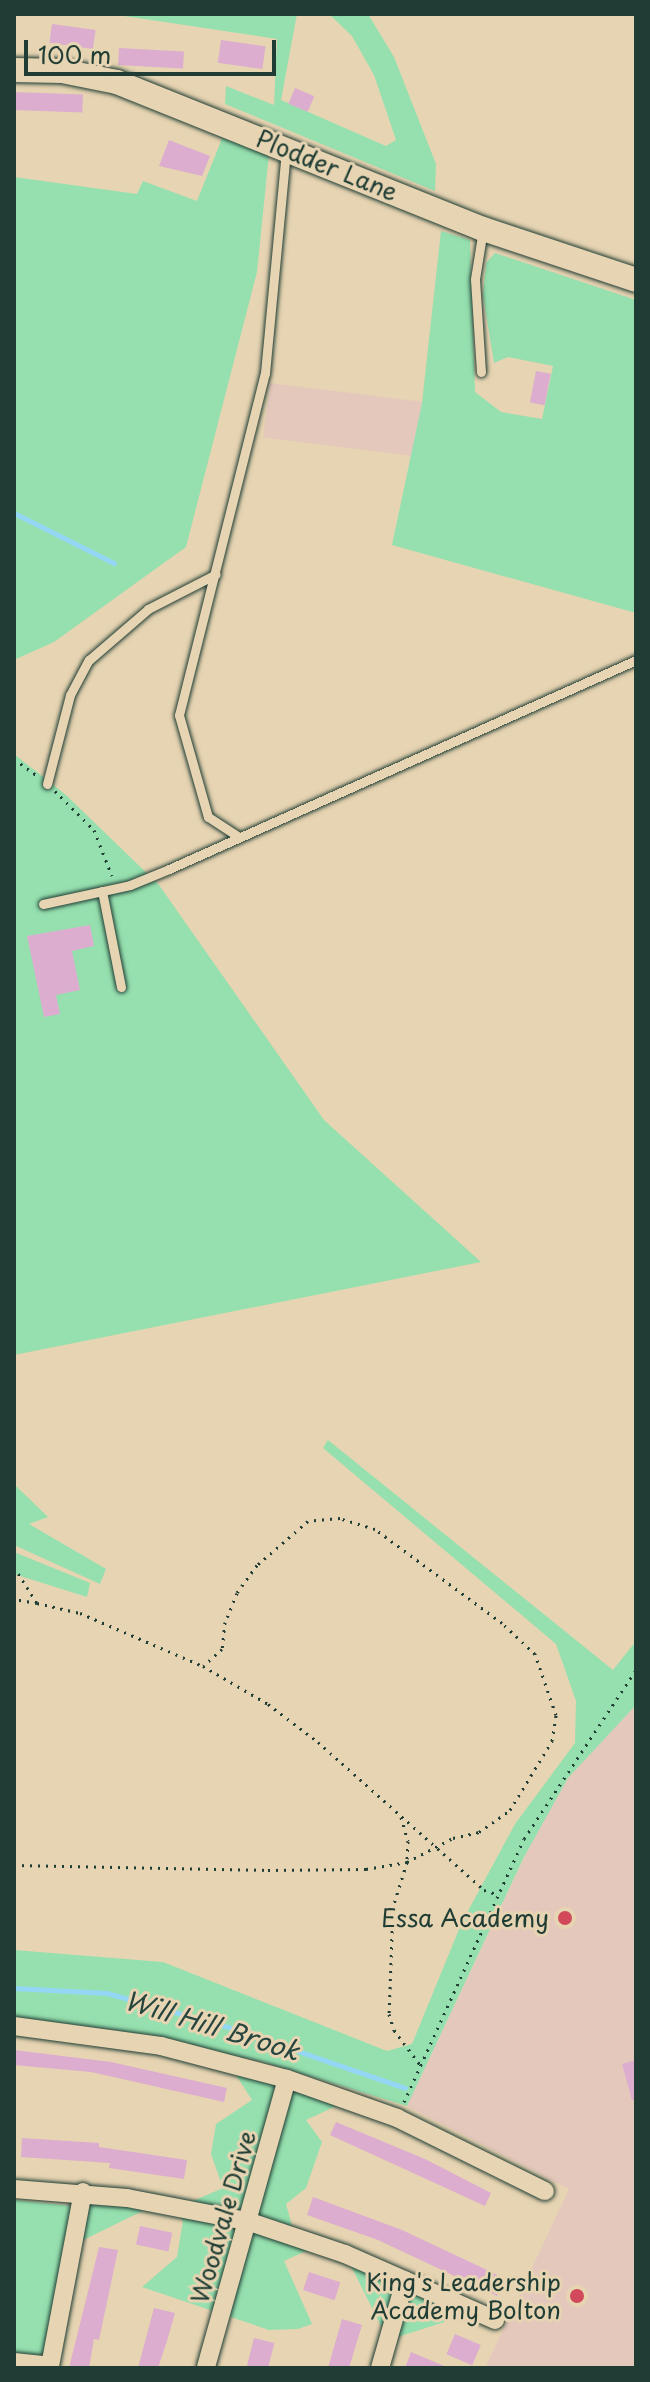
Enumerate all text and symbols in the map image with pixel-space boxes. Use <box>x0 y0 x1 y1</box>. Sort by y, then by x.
scale bar <box>28 24 280 74</box>
text: 100 m <box>38 36 111 72</box>
street label: Plodder Lane <box>252 123 402 207</box>
place label: Essa Academy <box>381 1904 549 1932</box>
marker: Essa Academy <box>556 1909 574 1927</box>
water label: Will Hill Brook <box>120 1983 304 2067</box>
street label: Woodvale Drive <box>184 2126 262 2308</box>
place label: King's Leadership Academy Bolton <box>365 2268 561 2324</box>
marker: King's Leadership Academy Bolton <box>568 2287 586 2305</box>

